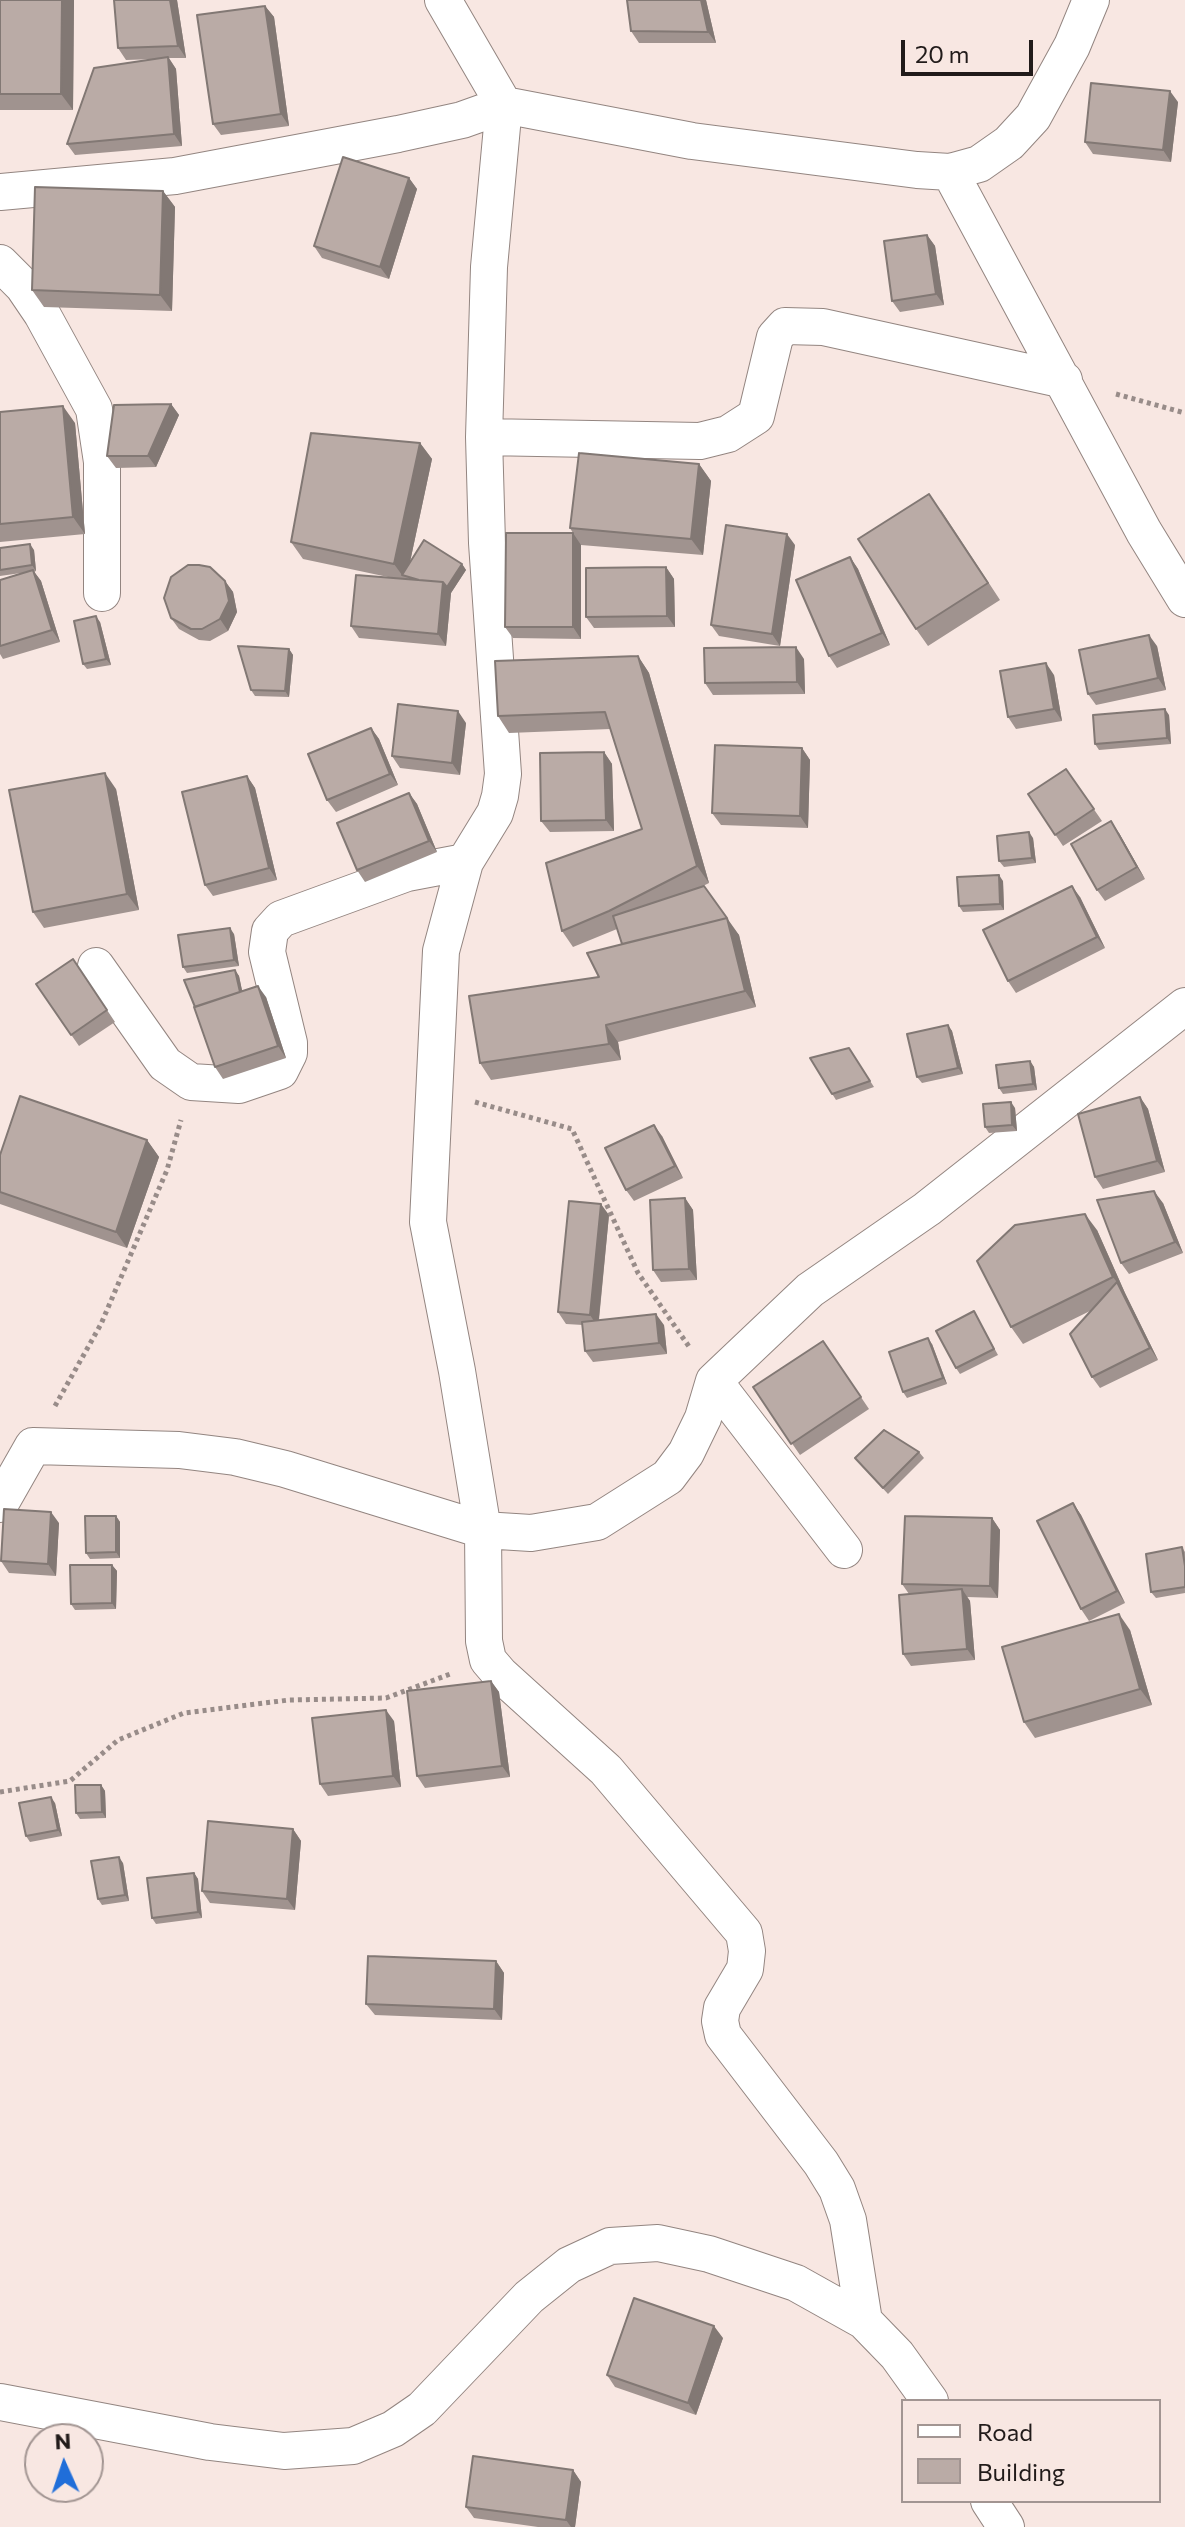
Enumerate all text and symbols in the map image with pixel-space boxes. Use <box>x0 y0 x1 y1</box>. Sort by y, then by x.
scale bar <box>905 24 1037 74</box>
text: 20 m <box>915 39 969 68</box>
legend <box>901 2399 1161 2503</box>
text: Road <box>977 2417 1033 2446</box>
north arrow <box>24 2423 104 2503</box>
text: N <box>54 2427 72 2454</box>
text: Building <box>977 2457 1065 2486</box>

